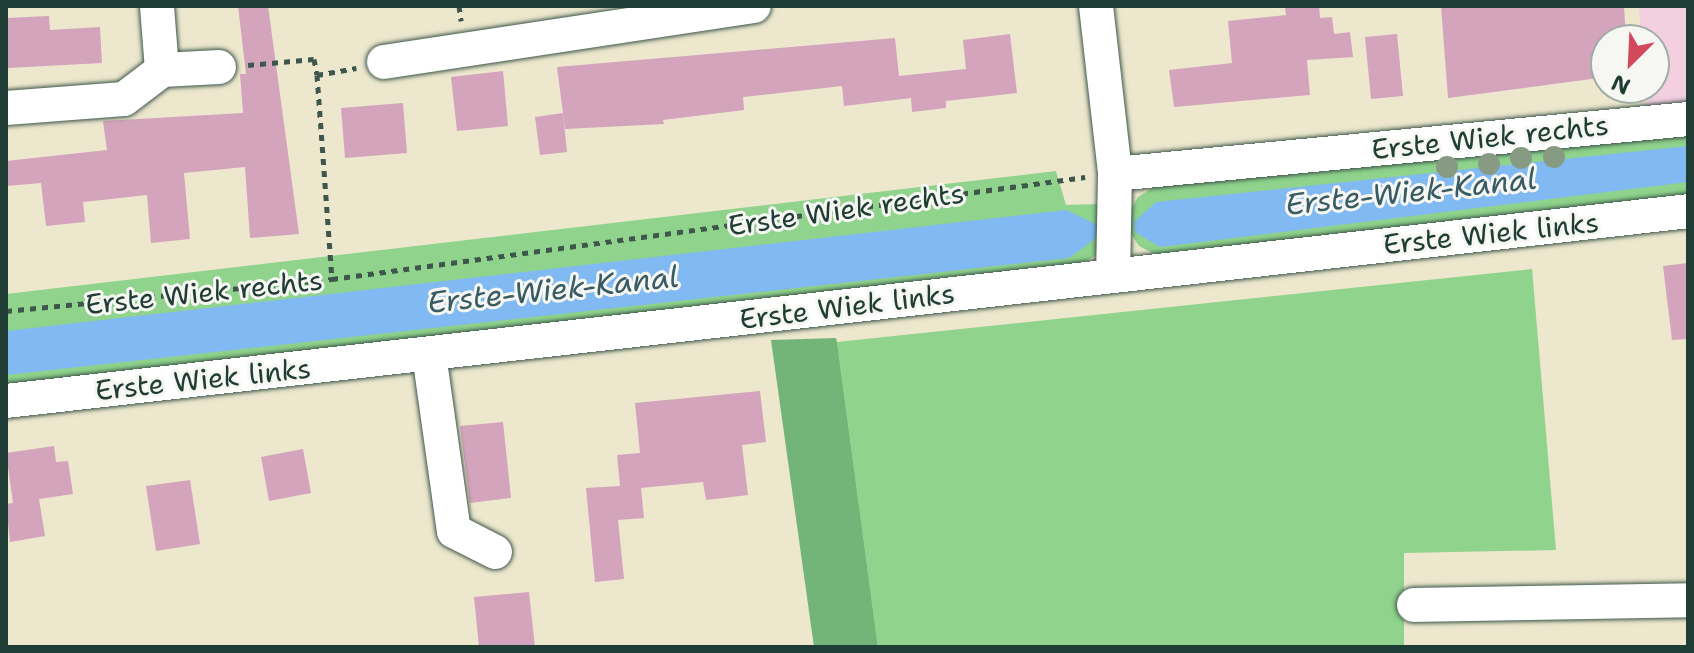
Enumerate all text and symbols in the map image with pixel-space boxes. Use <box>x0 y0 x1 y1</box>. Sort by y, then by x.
north arrow <box>1590 24 1670 104</box>
text: N <box>1607 68 1635 101</box>
street label: Erste Wiek rechts <box>1370 108 1610 166</box>
water label: Erste-Wiek-Kanal <box>1284 161 1538 223</box>
street label: Erste Wiek rechts <box>726 176 966 242</box>
street label: Erste Wiek links <box>1382 205 1600 261</box>
water label: Erste-Wiek-Kanal <box>426 259 680 321</box>
street label: Erste Wiek rechts <box>84 263 324 321</box>
street label: Erste Wiek links <box>737 276 957 336</box>
street label: Erste Wiek links <box>94 351 312 407</box>

